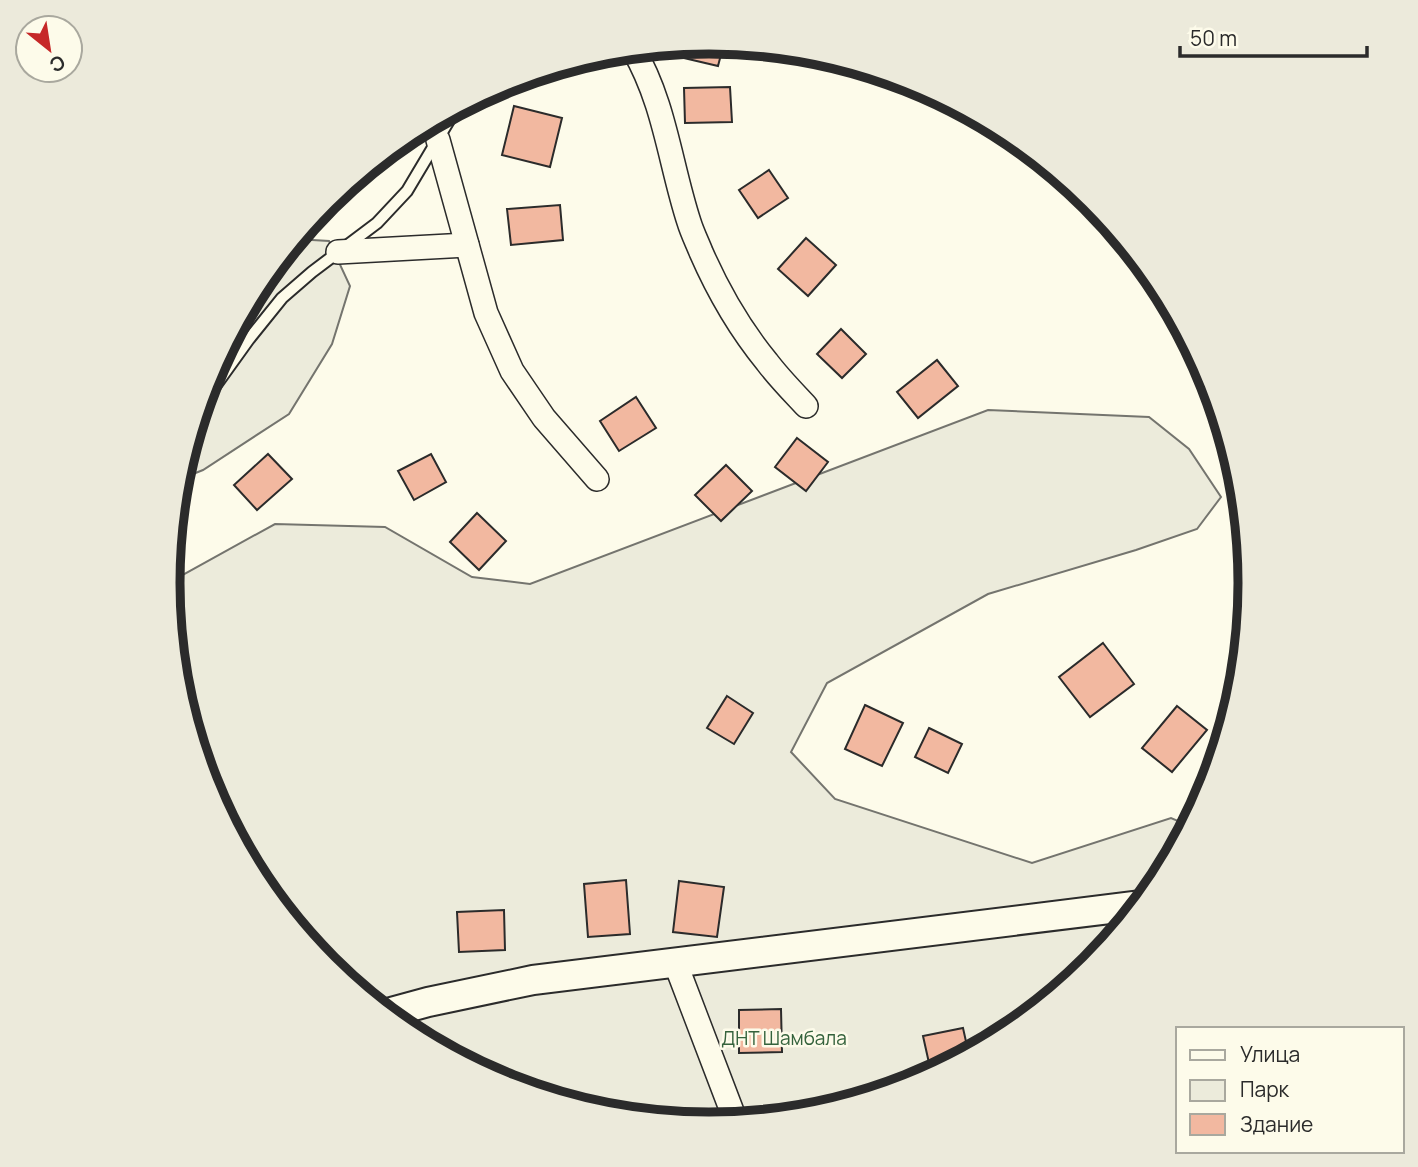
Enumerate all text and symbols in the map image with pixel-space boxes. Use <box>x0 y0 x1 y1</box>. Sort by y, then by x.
north arrow <box>14 14 84 84</box>
scale bar <box>1180 14 1367 58</box>
text: 50 m <box>1190 24 1237 52</box>
text: С <box>45 49 70 78</box>
park label: ДНТ Шамбала <box>721 1025 847 1051</box>
legend <box>1176 1027 1404 1153</box>
text: Улица <box>1240 1040 1300 1068</box>
text: Парк <box>1240 1075 1290 1103</box>
text: Здание <box>1240 1110 1313 1138</box>

